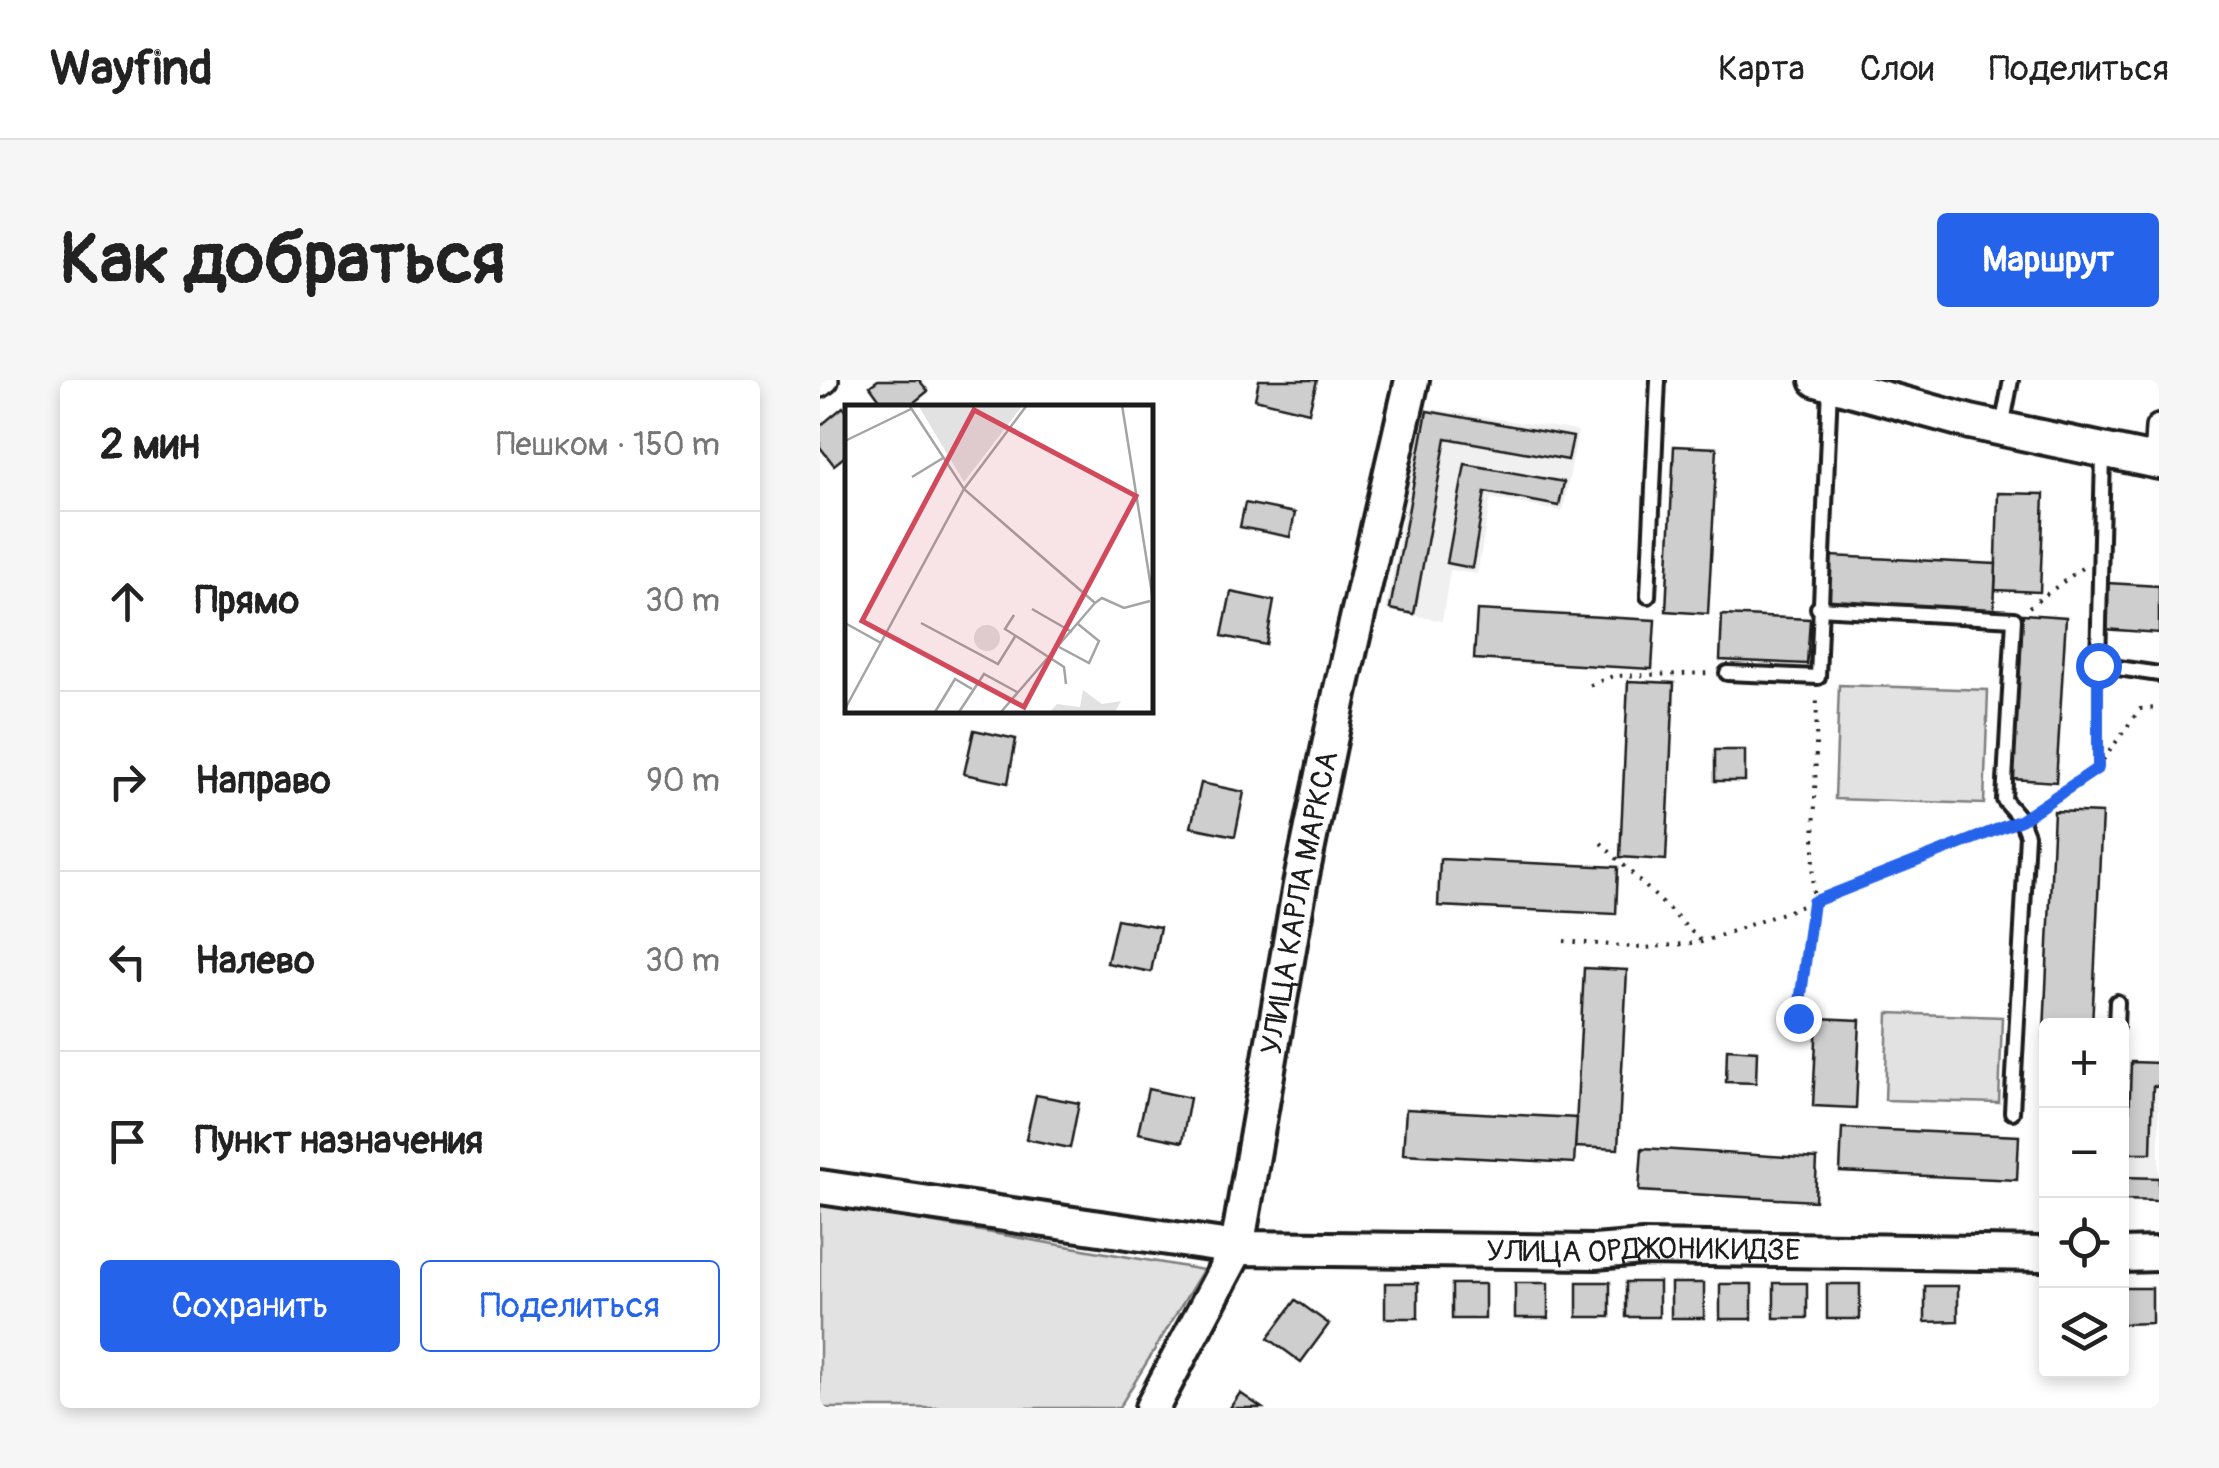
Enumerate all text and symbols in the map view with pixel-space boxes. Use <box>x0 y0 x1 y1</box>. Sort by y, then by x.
text: Wayfind <box>50 39 213 99</box>
text: Карта <box>1718 47 1805 91</box>
text: Слои <box>1860 47 1934 91</box>
text: Поделиться <box>1989 47 2169 91</box>
button: Маршрут <box>1937 213 2159 307</box>
text: Как добраться <box>60 216 505 304</box>
inset map <box>845 405 1152 712</box>
text: 2 мин <box>100 419 200 471</box>
text: Пешком · 150 m <box>496 425 720 465</box>
icon: ahead <box>100 574 155 629</box>
text: Прямо <box>195 577 299 625</box>
text: 30 m <box>645 581 720 621</box>
route start <box>2076 643 2122 689</box>
street label: УЛИЦА КАРЛА МАРКСА <box>1253 748 1346 1057</box>
icon: right <box>100 754 155 809</box>
text: Направо <box>195 757 331 805</box>
text: 90 m <box>646 761 720 801</box>
icon: left <box>100 934 155 989</box>
text: Налево <box>195 937 315 985</box>
text: 30 m <box>645 941 720 981</box>
route end <box>1776 996 1822 1042</box>
map controls <box>2039 1018 2129 1378</box>
button: + <box>2039 1018 2129 1108</box>
button: − <box>2039 1108 2129 1198</box>
icon: arrive <box>100 1114 155 1169</box>
text: Пункт назначения <box>195 1117 483 1165</box>
button: locate <box>2039 1198 2129 1288</box>
street label: УЛИЦА ОРДЖОНИКИДЗЕ <box>1486 1230 1801 1272</box>
button: Сохранить <box>100 1260 400 1352</box>
button: Поделиться <box>420 1260 720 1352</box>
button: layers <box>2039 1288 2129 1378</box>

